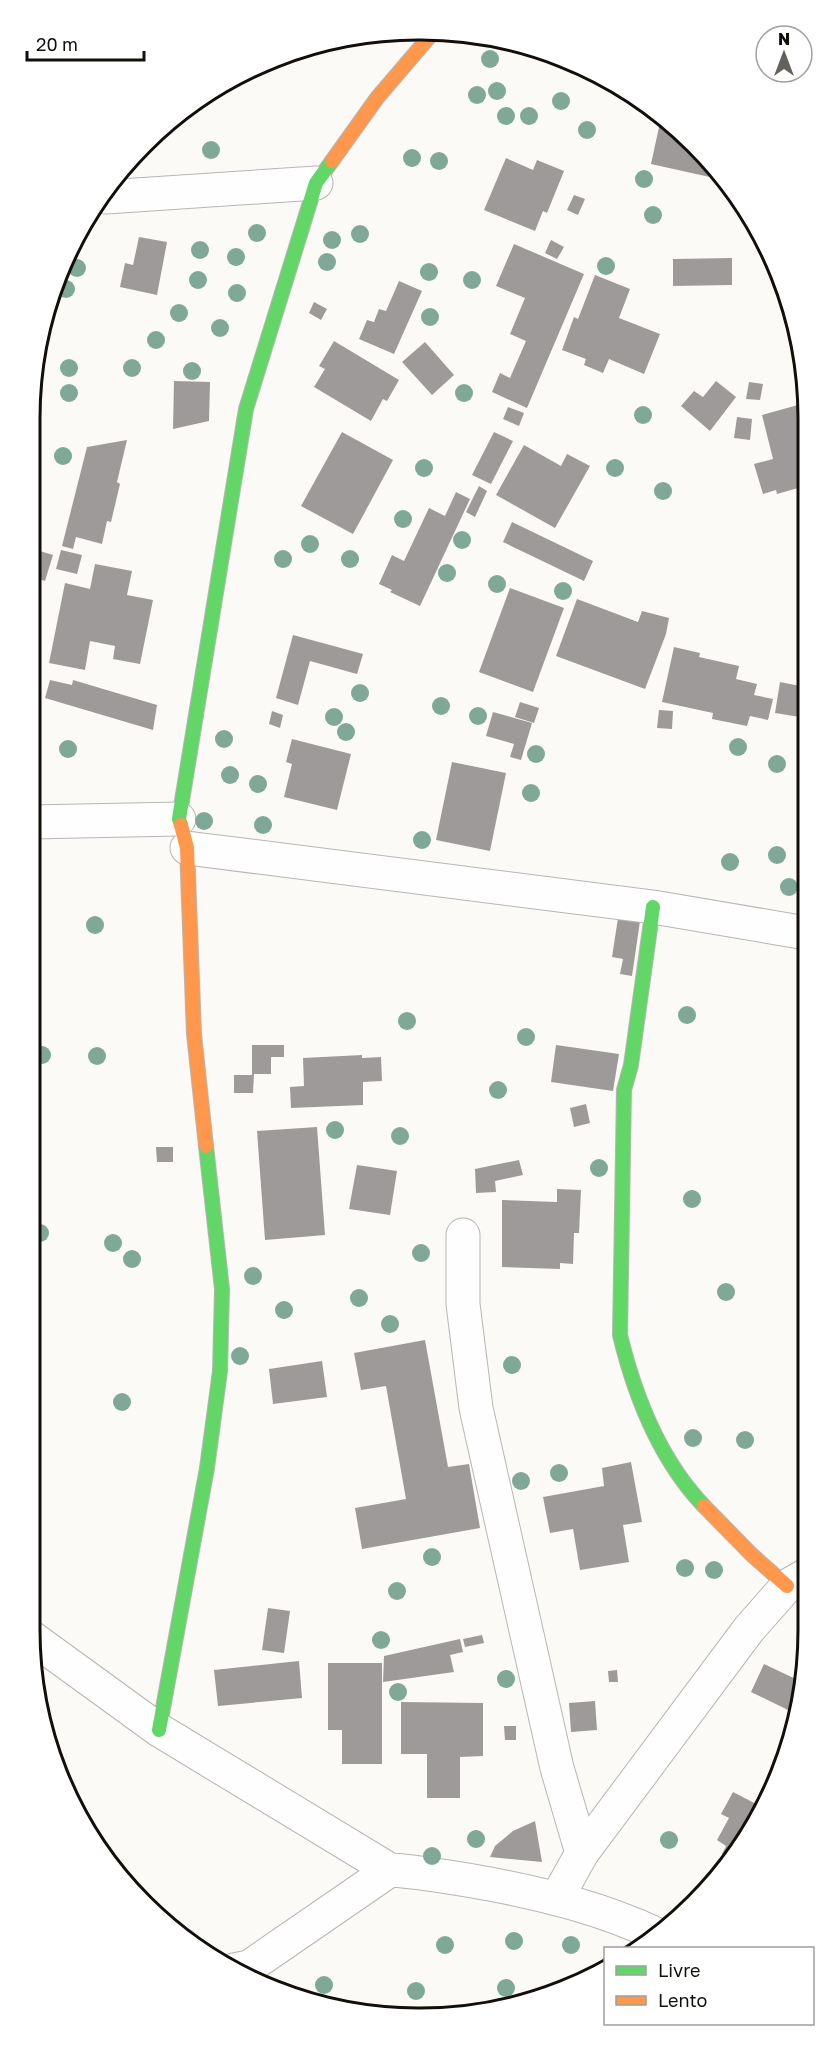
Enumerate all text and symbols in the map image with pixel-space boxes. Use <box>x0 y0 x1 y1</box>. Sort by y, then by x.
scale bar <box>27 24 144 62</box>
north arrow <box>754 24 814 84</box>
text: N <box>778 29 790 49</box>
text: 20 m <box>36 33 78 55</box>
legend <box>604 1947 814 2025</box>
text: Livre <box>658 1959 700 1981</box>
text: Lento <box>658 1989 707 2011</box>

